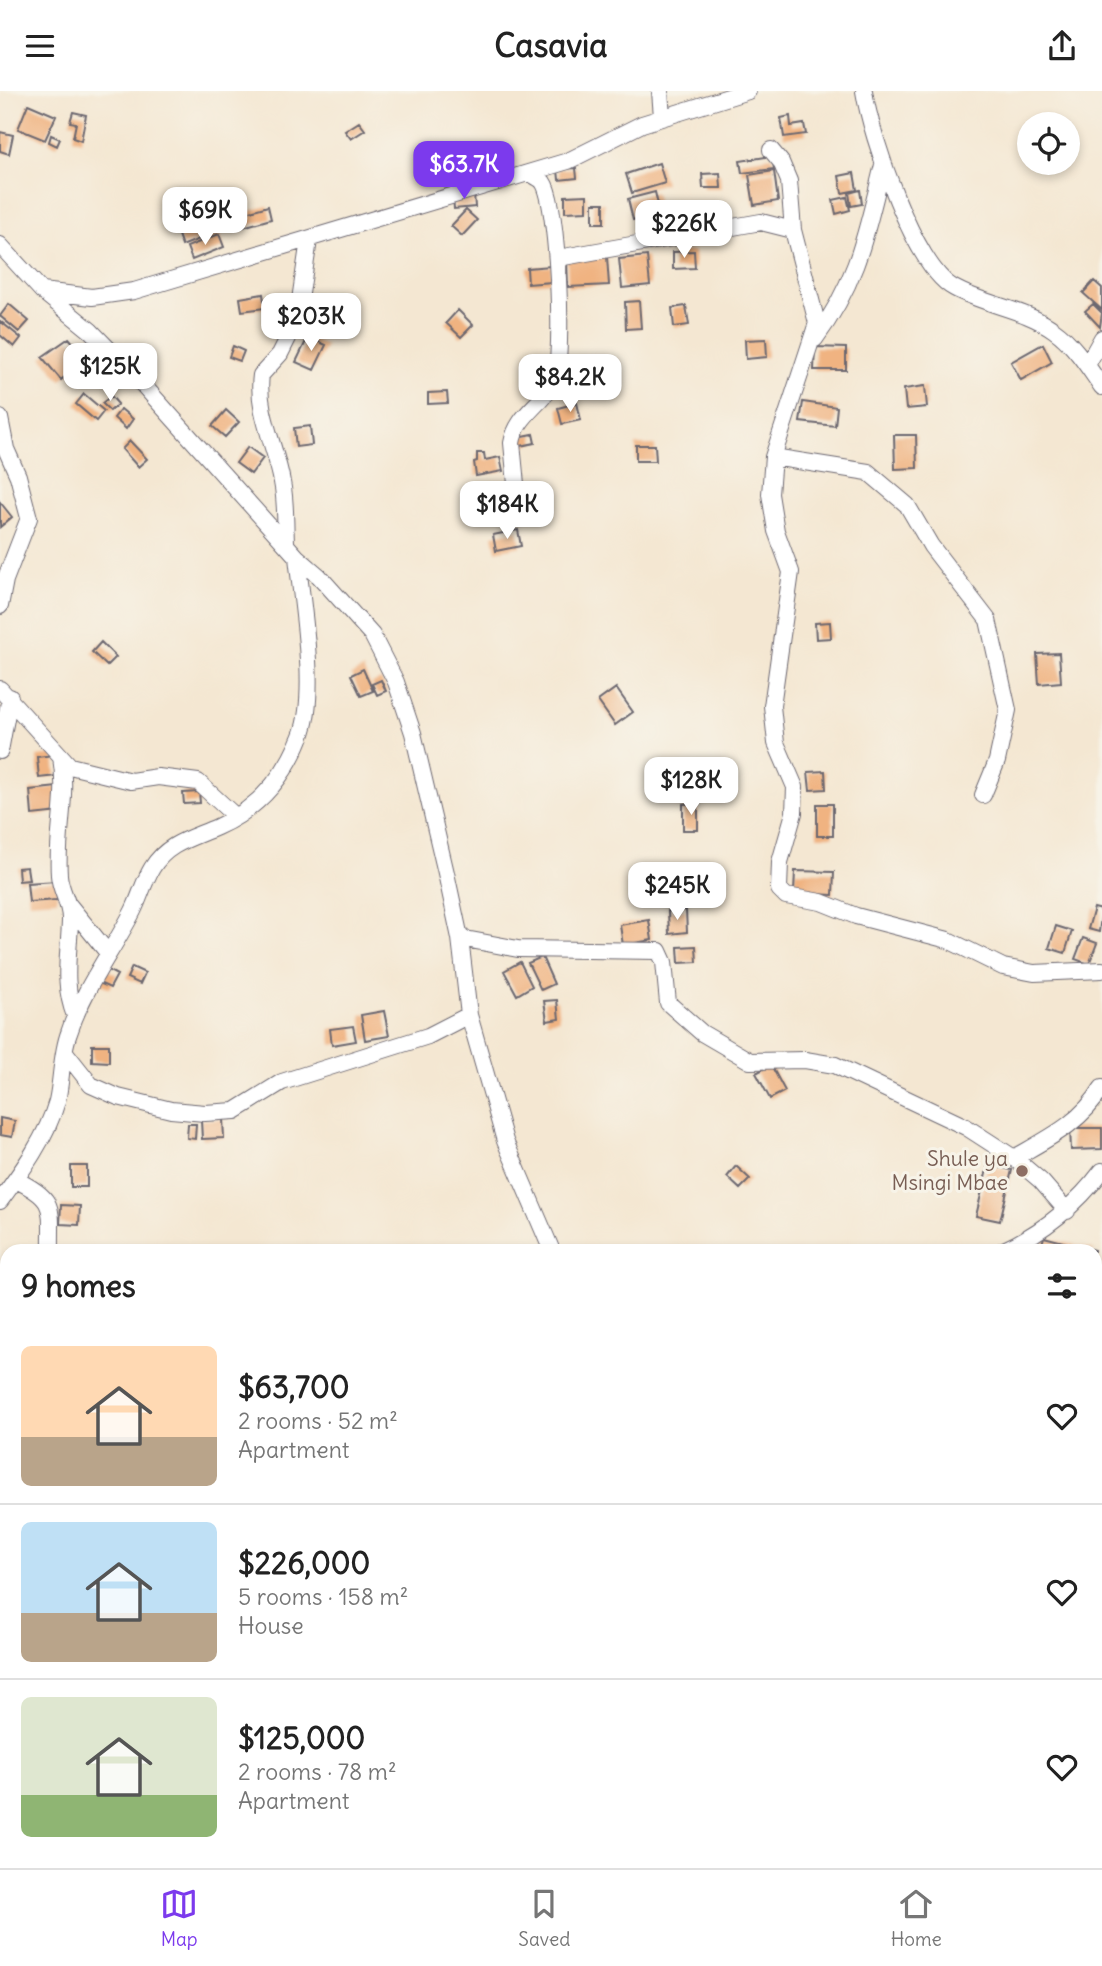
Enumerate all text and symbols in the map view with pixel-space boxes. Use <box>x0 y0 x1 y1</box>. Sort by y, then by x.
text: Casavia <box>495 25 607 66</box>
icon: menu <box>21 27 59 65</box>
icon: share <box>1043 27 1081 65</box>
map controls <box>1017 112 1080 175</box>
button: locate <box>1017 112 1080 175</box>
pin: $63.7K <box>407 141 521 201</box>
text: $63.7K <box>429 149 499 178</box>
pin: $69K <box>164 187 246 247</box>
text: $69K <box>178 195 232 224</box>
pin: $226K <box>635 201 733 260</box>
text: $226K <box>651 208 717 237</box>
pin: $203K <box>262 293 360 353</box>
text: $203K <box>277 301 345 330</box>
pin: $125K <box>61 343 159 403</box>
text: $125K <box>79 351 141 380</box>
pin: $84.2K <box>513 355 627 414</box>
text: $84.2K <box>535 362 605 391</box>
pin: $184K <box>458 482 556 541</box>
text: $184K <box>476 489 538 518</box>
pin: $128K <box>642 757 740 817</box>
text: $128K <box>660 765 722 794</box>
pin: $245K <box>628 863 726 922</box>
text: $245K <box>644 870 710 899</box>
place label: Shule ya Msingi Mbae <box>891 1145 1008 1196</box>
marker: Shule ya Msingi Mbae <box>1014 1163 1030 1179</box>
text: 9 homes <box>21 1267 136 1305</box>
icon: filters <box>1043 1267 1081 1305</box>
text: $63,700 <box>238 1368 349 1406</box>
icon: home <box>77 1374 161 1458</box>
icon: heart <box>1043 1397 1081 1435</box>
text: 2 rooms · 52 m² <box>238 1406 398 1435</box>
text: Apartment <box>238 1435 350 1464</box>
text: $226,000 <box>238 1544 370 1582</box>
icon: home <box>77 1550 161 1634</box>
icon: heart <box>1043 1573 1081 1611</box>
text: 5 rooms · 158 m² <box>238 1582 408 1611</box>
text: House <box>238 1611 304 1640</box>
text: $125,000 <box>238 1719 365 1757</box>
icon: home <box>77 1725 161 1809</box>
icon: heart <box>1043 1748 1081 1786</box>
text: 2 rooms · 78 m² <box>238 1757 397 1786</box>
text: Apartment <box>238 1786 350 1815</box>
tab: Map <box>160 1885 198 1951</box>
tab: Saved <box>518 1885 570 1951</box>
tab: Home <box>891 1885 942 1951</box>

